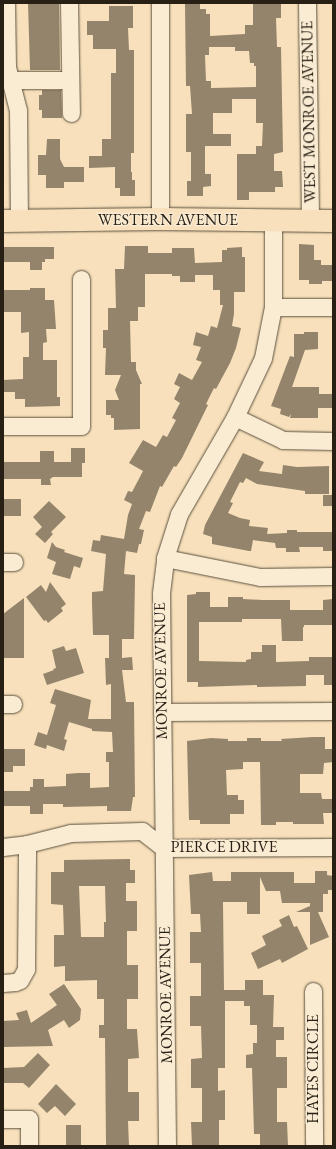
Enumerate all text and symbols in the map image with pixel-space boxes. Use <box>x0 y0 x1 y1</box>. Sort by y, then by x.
street label: WEST MONROE AVENUE <box>298 21 320 203</box>
street label: WESTERN AVENUE <box>98 210 238 230</box>
street label: MONROE AVENUE <box>150 602 172 740</box>
street label: PIERCE DRIVE <box>171 837 277 857</box>
street label: MONROE AVENUE <box>155 926 177 1064</box>
street label: HAYES CIRCLE <box>303 1014 323 1124</box>

